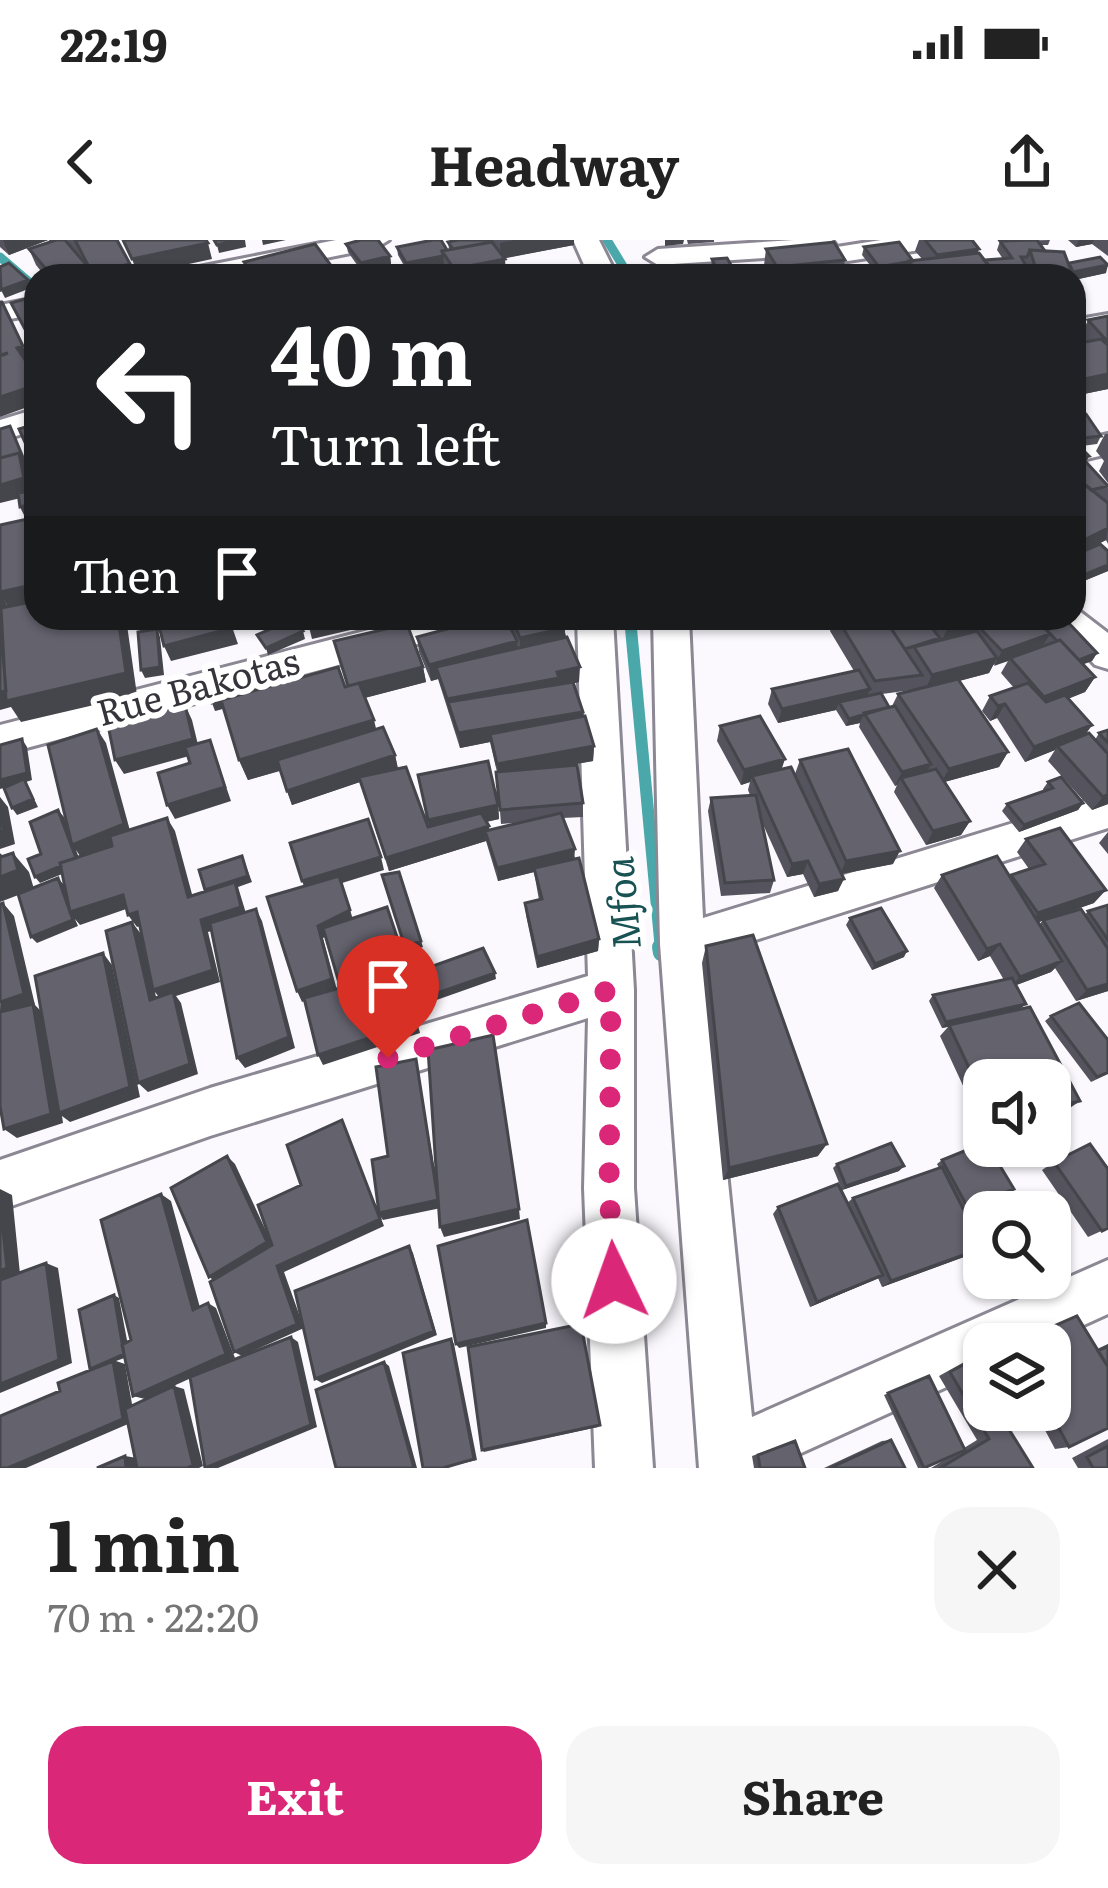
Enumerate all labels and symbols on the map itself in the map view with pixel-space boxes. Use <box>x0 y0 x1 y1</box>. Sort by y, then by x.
street label: Rue Bakotas <box>90 632 305 737</box>
water label: Mfoa <box>587 854 653 952</box>
pin <box>337 935 439 1058</box>
position arrow <box>551 1218 677 1344</box>

